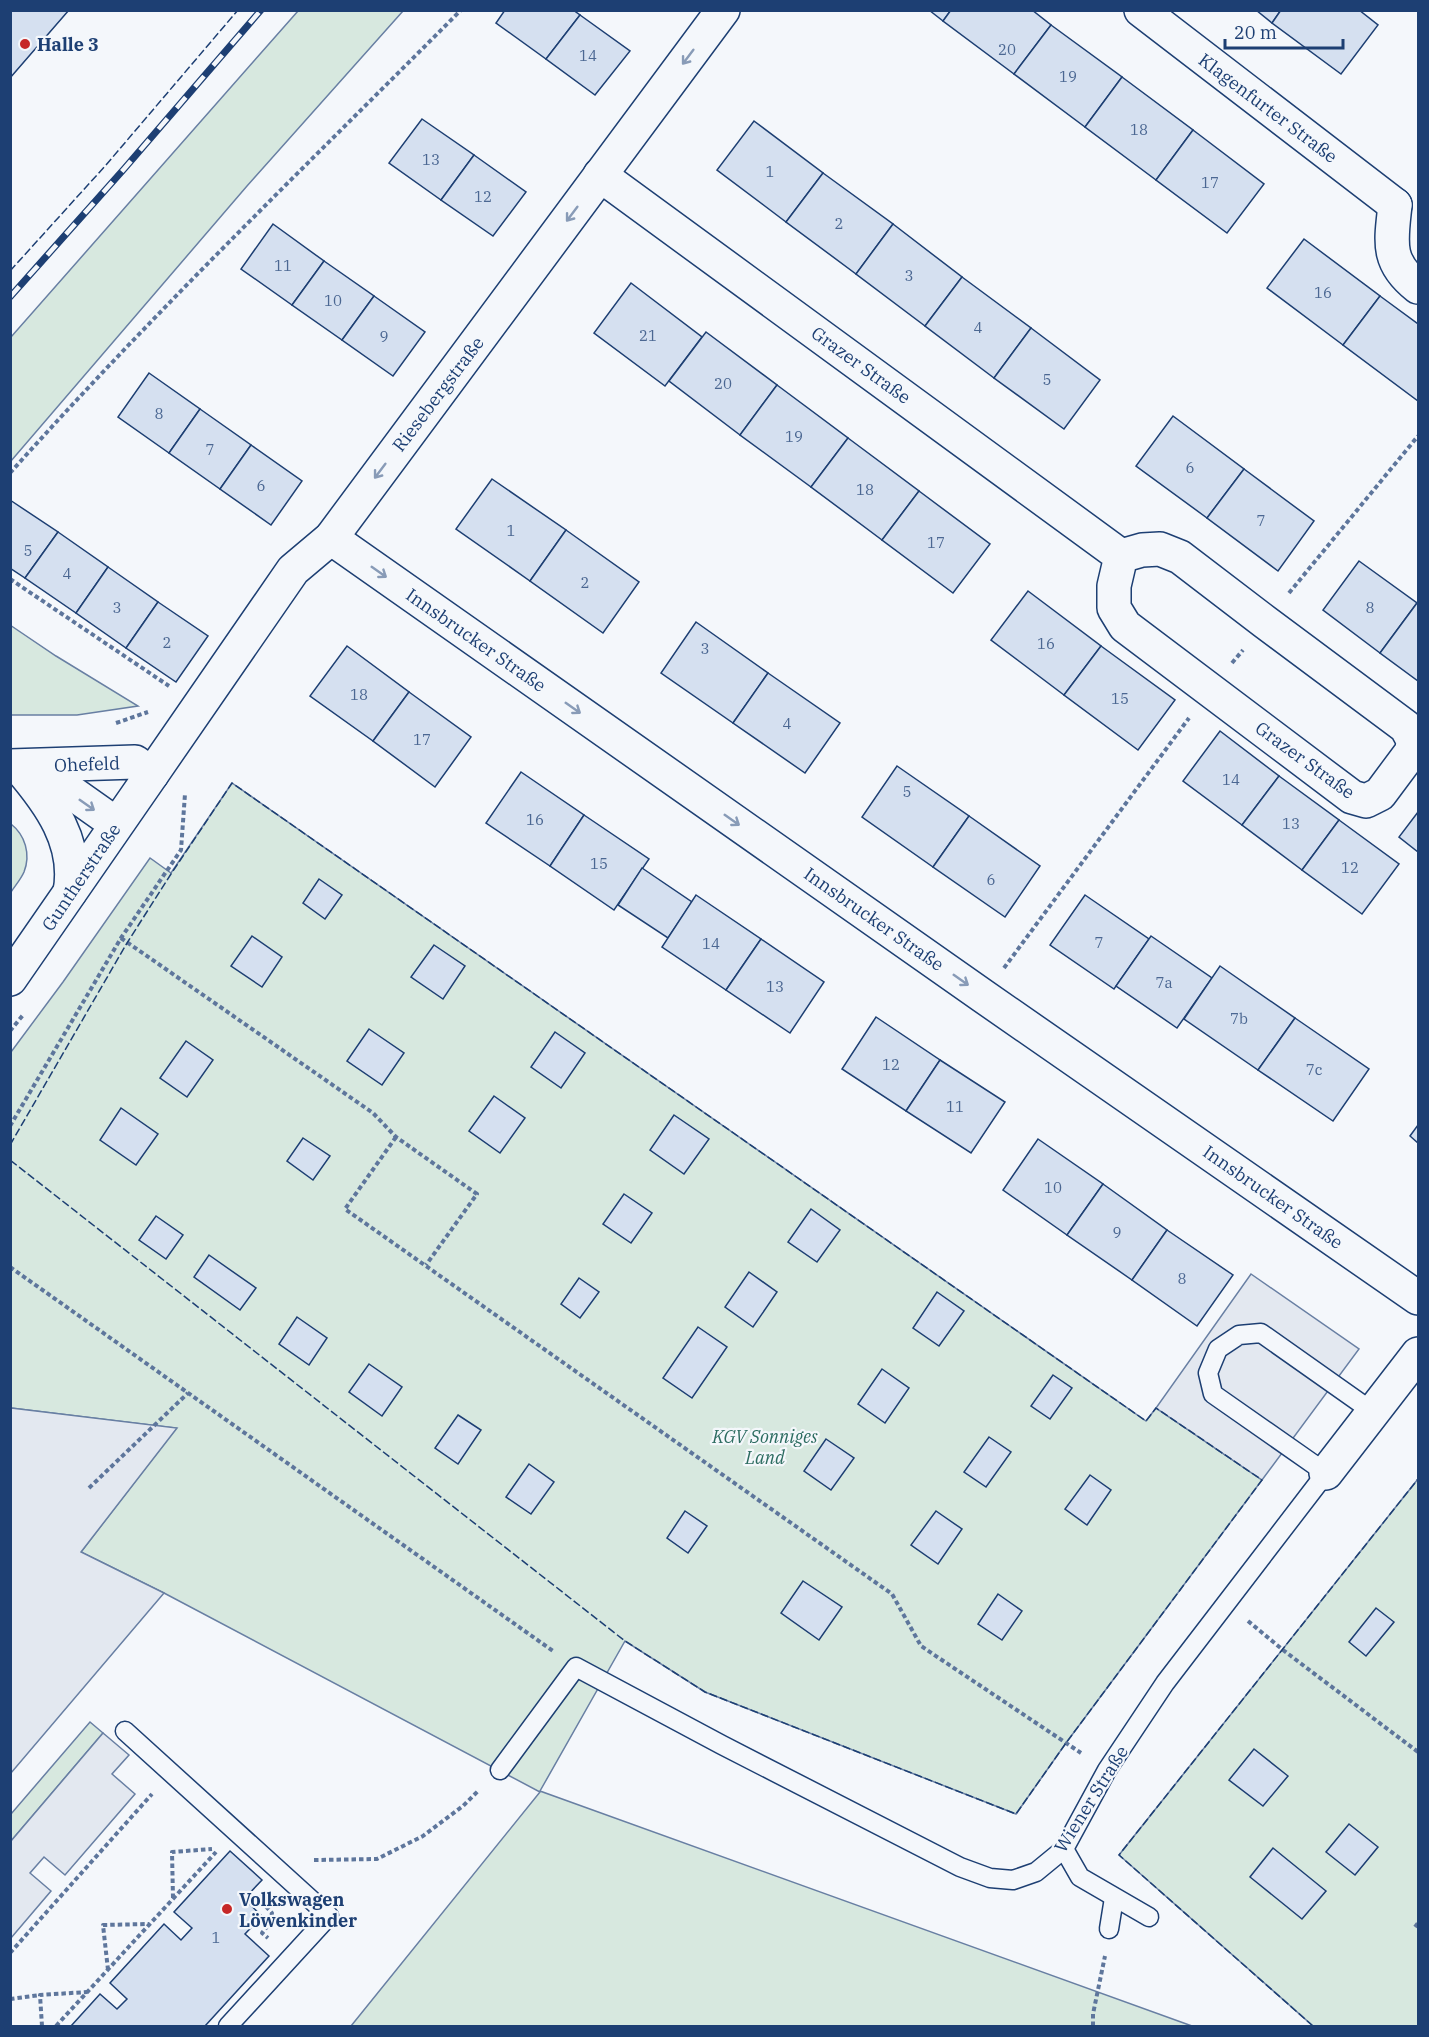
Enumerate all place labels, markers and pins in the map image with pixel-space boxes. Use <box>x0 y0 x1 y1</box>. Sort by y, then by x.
place label: Halle 3 <box>37 33 99 56</box>
marker: Halle 3 <box>18 37 32 51</box>
place label: Volkswagen Löwenkinder <box>239 1888 357 1932</box>
marker: Volkswagen Löwenkinder <box>220 1902 234 1916</box>

